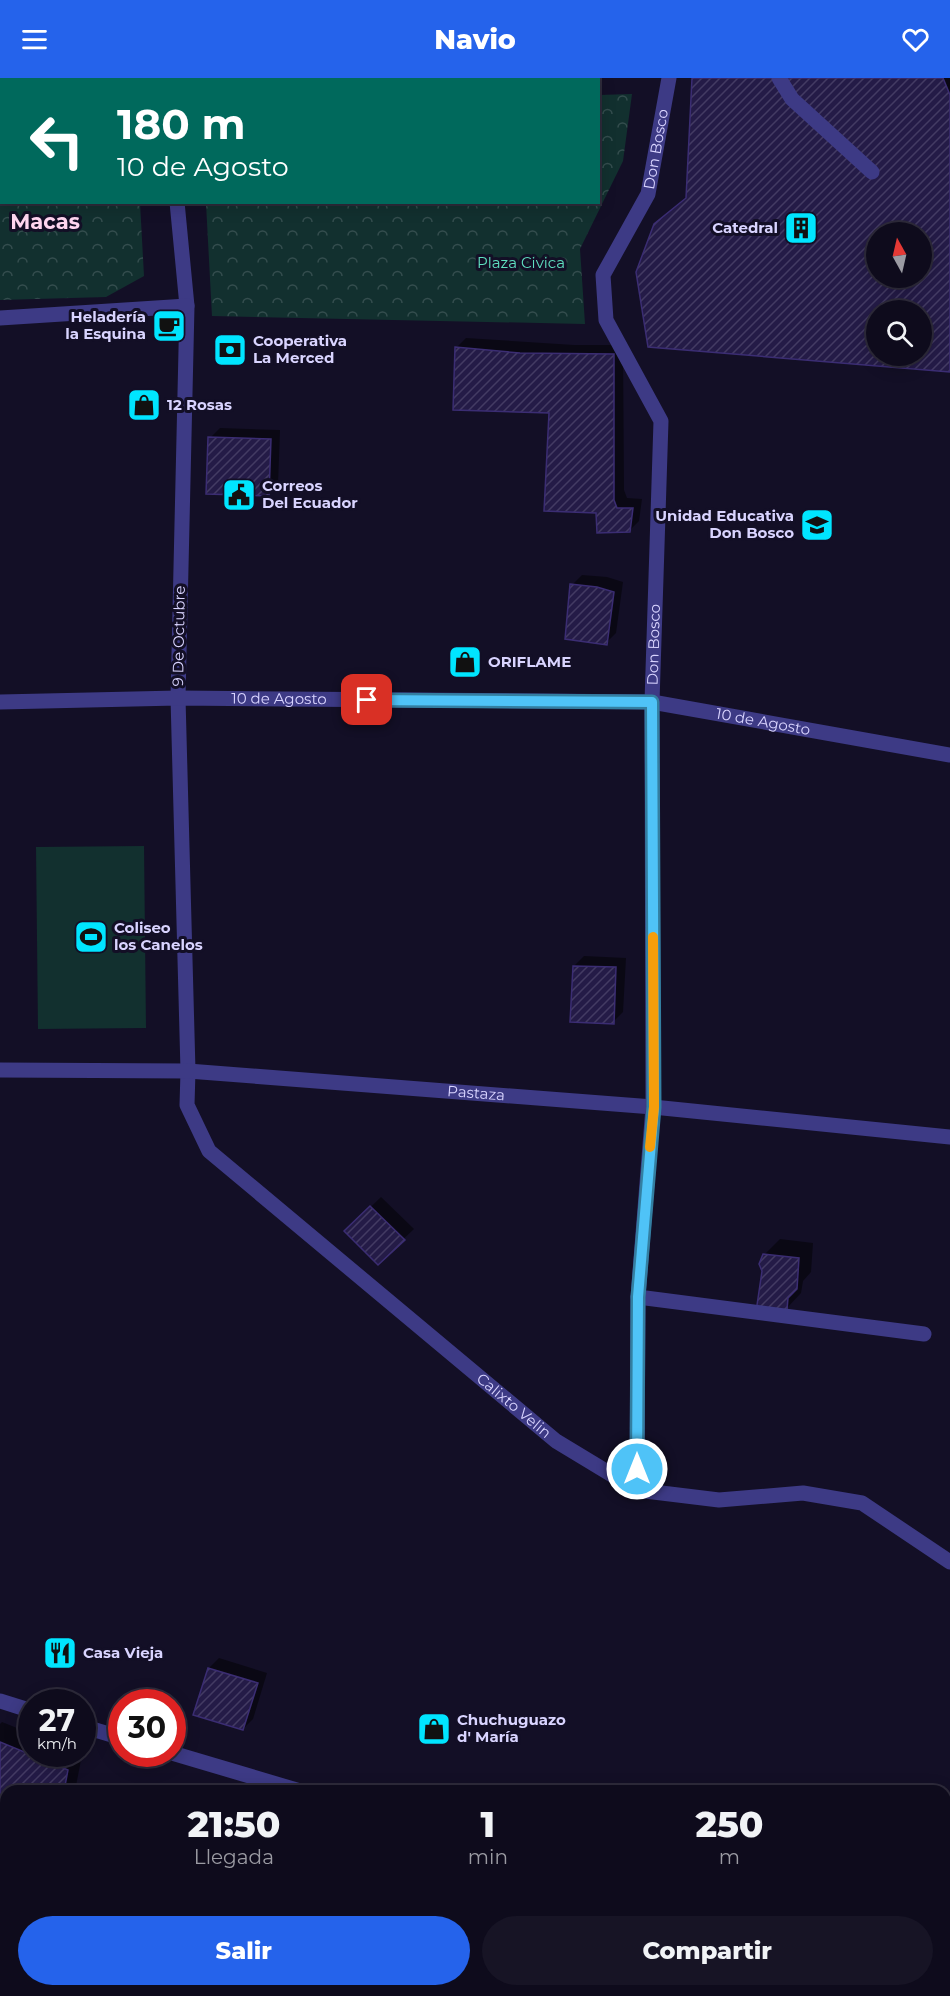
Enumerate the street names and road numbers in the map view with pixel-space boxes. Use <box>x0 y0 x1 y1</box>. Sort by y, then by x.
street label: Don Bosco <box>639 107 672 191</box>
street label: 9 De Octubre <box>168 585 189 687</box>
street label: Don Bosco <box>643 604 664 686</box>
street label: 10 de Agosto <box>231 688 327 708</box>
street label: 10 de Agosto <box>715 704 812 739</box>
street label: Pastaza <box>447 1081 506 1105</box>
street label: Calixto Velin <box>473 1369 555 1442</box>

